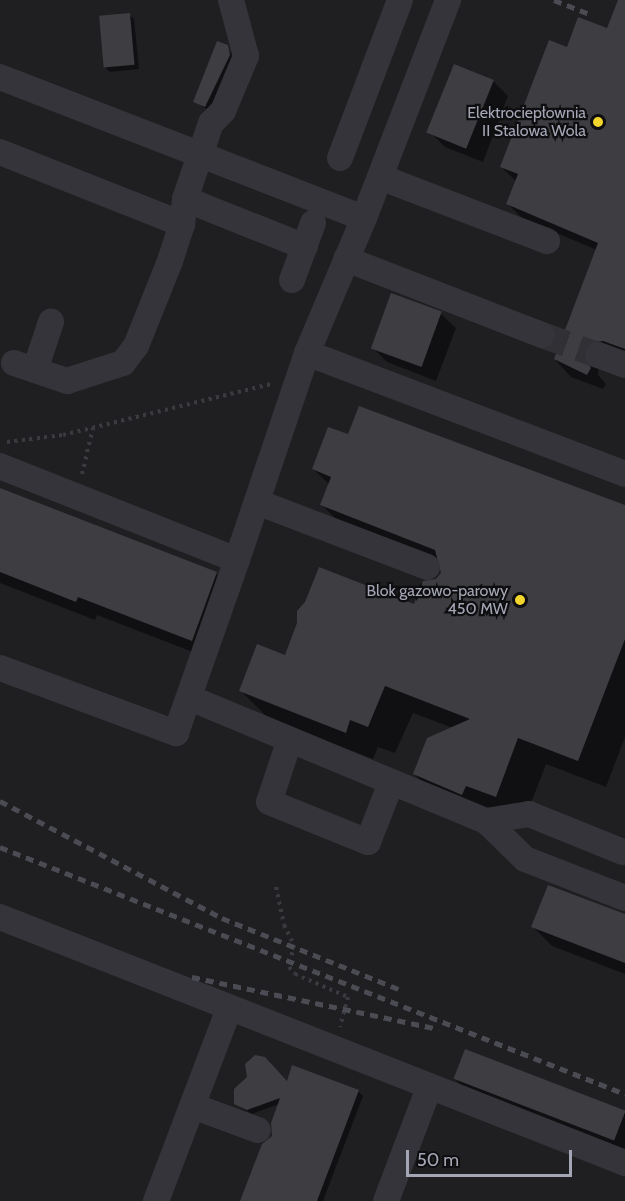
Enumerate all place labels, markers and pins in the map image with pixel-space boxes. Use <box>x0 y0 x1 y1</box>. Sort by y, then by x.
place label: Elektrociepłownia II Stalowa Wola <box>467 103 586 141</box>
marker: Elektrociepłownia II Stalowa Wola <box>591 115 605 129</box>
place label: Blok gazowo-parowy 450 MW <box>367 581 508 619</box>
marker: Blok gazowo-parowy 450 MW <box>513 593 527 607</box>

